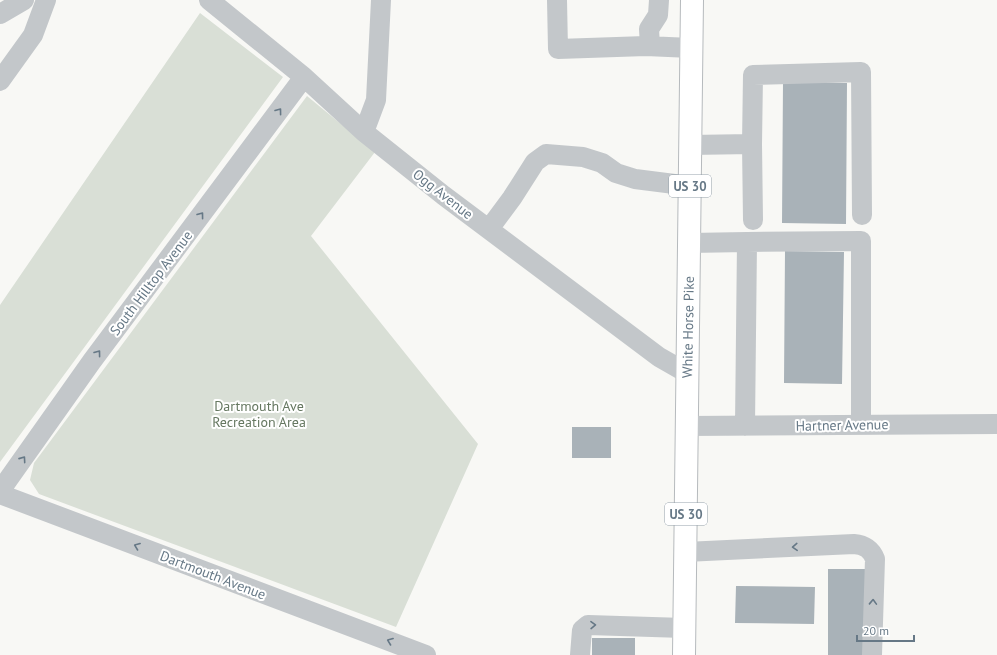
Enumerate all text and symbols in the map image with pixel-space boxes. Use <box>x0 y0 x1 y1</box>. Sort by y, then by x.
one-way arrow <box>274 109 281 116</box>
street label: Ogg Avenue <box>409 165 477 223</box>
road number: US 30 <box>669 175 711 197</box>
one-way arrow <box>196 213 203 220</box>
street label: South Hilltop Avenue <box>106 227 196 339</box>
street label: White Horse Pike <box>678 276 698 378</box>
one-way arrow <box>93 351 100 358</box>
park label: Dartmouth Ave Recreation Area <box>212 397 306 431</box>
street label: Hartner Avenue <box>795 415 889 435</box>
one-way arrow <box>18 456 26 463</box>
road number: US 30 <box>665 503 707 525</box>
one-way arrow <box>792 542 798 551</box>
one-way arrow <box>133 543 140 551</box>
street label: Dartmouth Avenue <box>158 547 268 603</box>
one-way arrow <box>869 599 877 605</box>
scale bar <box>857 617 914 643</box>
one-way arrow <box>590 621 597 630</box>
text: 20 m <box>863 623 889 638</box>
one-way arrow <box>386 638 393 646</box>

